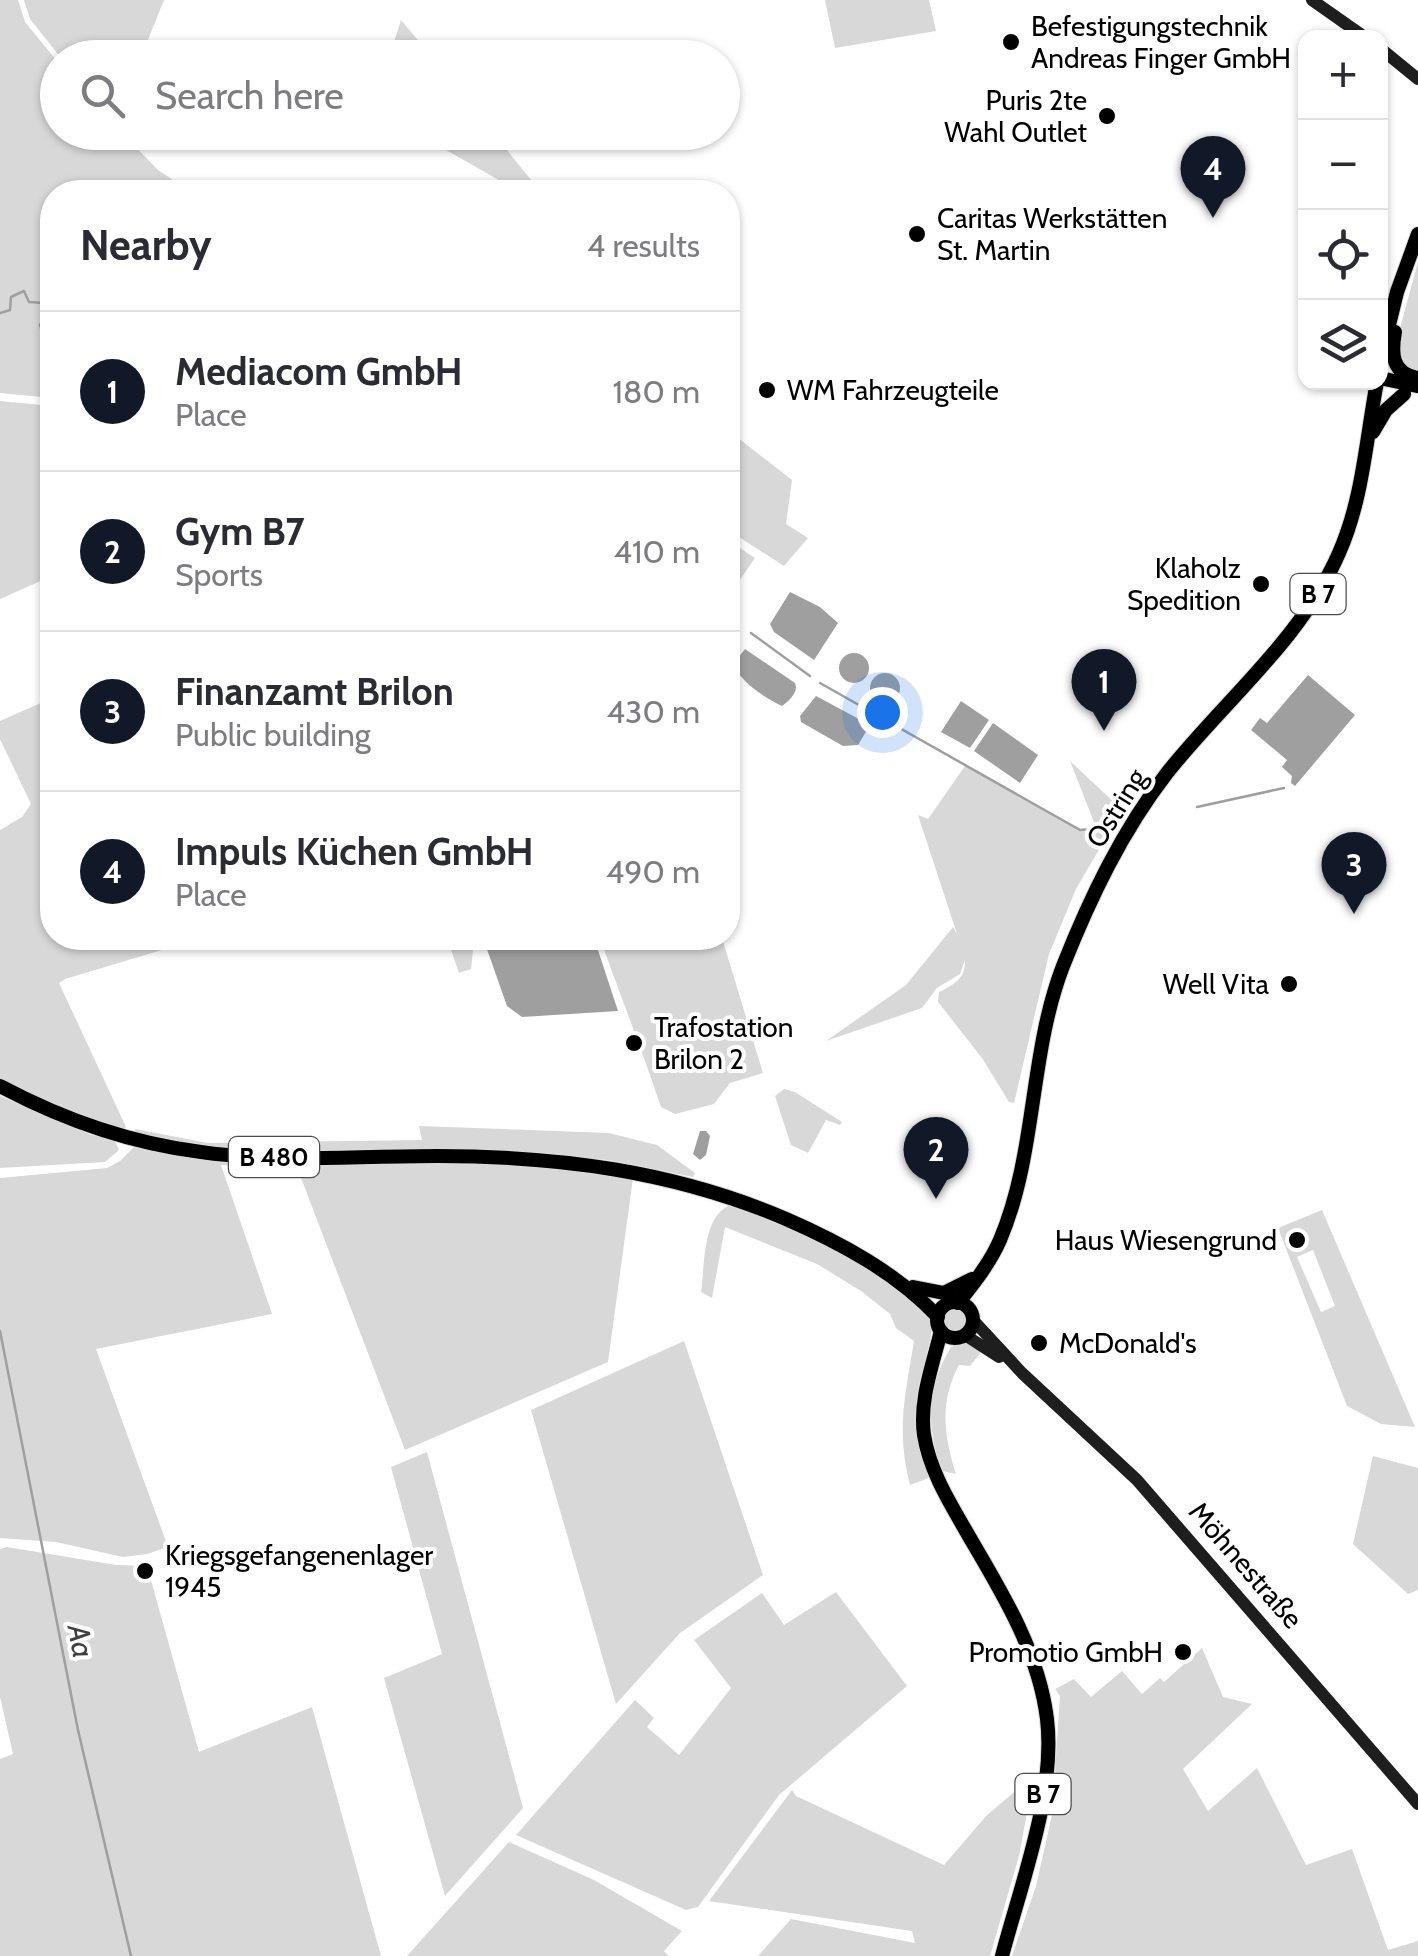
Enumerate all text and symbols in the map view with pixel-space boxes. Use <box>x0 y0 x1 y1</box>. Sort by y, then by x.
place label: Befestigungstechnik Andreas Finger GmbH <box>1031 9 1291 75</box>
map controls <box>1298 30 1388 390</box>
button: + <box>1298 30 1388 120</box>
marker: Befestigungstechnik Andreas Finger GmbH <box>1000 31 1022 53</box>
search box <box>40 40 740 150</box>
icon: search <box>75 68 130 123</box>
text: Search here <box>155 72 344 119</box>
place label: Puris 2te Wahl Outlet <box>944 83 1087 149</box>
marker: Puris 2te Wahl Outlet <box>1096 105 1118 127</box>
button: − <box>1298 120 1388 210</box>
pin: 4 <box>1180 136 1246 218</box>
place label: Caritas Werkstätten St. Martin <box>937 201 1167 267</box>
button: locate <box>1298 210 1388 300</box>
text: Nearby <box>80 219 212 271</box>
marker: Caritas Werkstätten St. Martin <box>906 223 928 245</box>
text: 4 results <box>587 226 700 265</box>
button: layers <box>1298 300 1388 390</box>
text: Mediacom GmbH <box>175 348 463 395</box>
text: 1 <box>107 372 118 411</box>
text: 180 m <box>613 372 700 411</box>
place label: WM Fahrzeugteile <box>787 373 999 407</box>
marker: WM Fahrzeugteile <box>756 379 778 401</box>
text: Place <box>175 395 247 434</box>
text: Gym B7 <box>175 508 305 555</box>
text: 2 <box>104 532 121 571</box>
text: 410 m <box>613 532 700 571</box>
place label: Klaholz Spedition <box>1127 551 1241 617</box>
text: Sports <box>175 555 263 594</box>
marker: Klaholz Spedition <box>1250 573 1272 595</box>
road number: B 7 <box>1290 574 1346 614</box>
pin: 1 <box>1072 648 1136 731</box>
text: Finanzamt Brilon <box>175 668 454 715</box>
your location <box>857 687 908 738</box>
text: 3 <box>104 692 121 731</box>
text: 430 m <box>607 692 700 731</box>
text: Public building <box>175 715 371 754</box>
street label: Ostring <box>1079 761 1154 854</box>
text: Impuls Küchen GmbH <box>175 828 533 875</box>
pin: 3 <box>1322 832 1386 914</box>
text: 4 <box>103 852 122 891</box>
text: 490 m <box>606 852 700 891</box>
text: Place <box>175 875 247 914</box>
place label: Well Vita <box>1163 967 1270 1001</box>
marker: Well Vita <box>1278 973 1300 995</box>
place label: Trafostation Brilon 2 <box>654 1010 793 1076</box>
marker: Trafostation Brilon 2 <box>623 1032 645 1054</box>
pin: 2 <box>904 1116 968 1199</box>
road number: B 480 <box>229 1137 319 1177</box>
place label: Haus Wiesengrund <box>1055 1223 1277 1257</box>
marker: Haus Wiesengrund <box>1286 1229 1308 1251</box>
place label: McDonald's <box>1059 1326 1197 1360</box>
marker: McDonald's <box>1028 1332 1050 1354</box>
street label: Möhnestraße <box>1182 1495 1310 1635</box>
place label: Kriegsgefangenenlager 1945 <box>165 1538 433 1604</box>
marker: Kriegsgefangenenlager 1945 <box>134 1560 156 1582</box>
water label: Aa <box>59 1619 102 1661</box>
place label: Promotio GmbH <box>969 1635 1163 1669</box>
marker: Promotio GmbH <box>1172 1641 1194 1663</box>
road number: B 7 <box>1016 1774 1070 1814</box>

